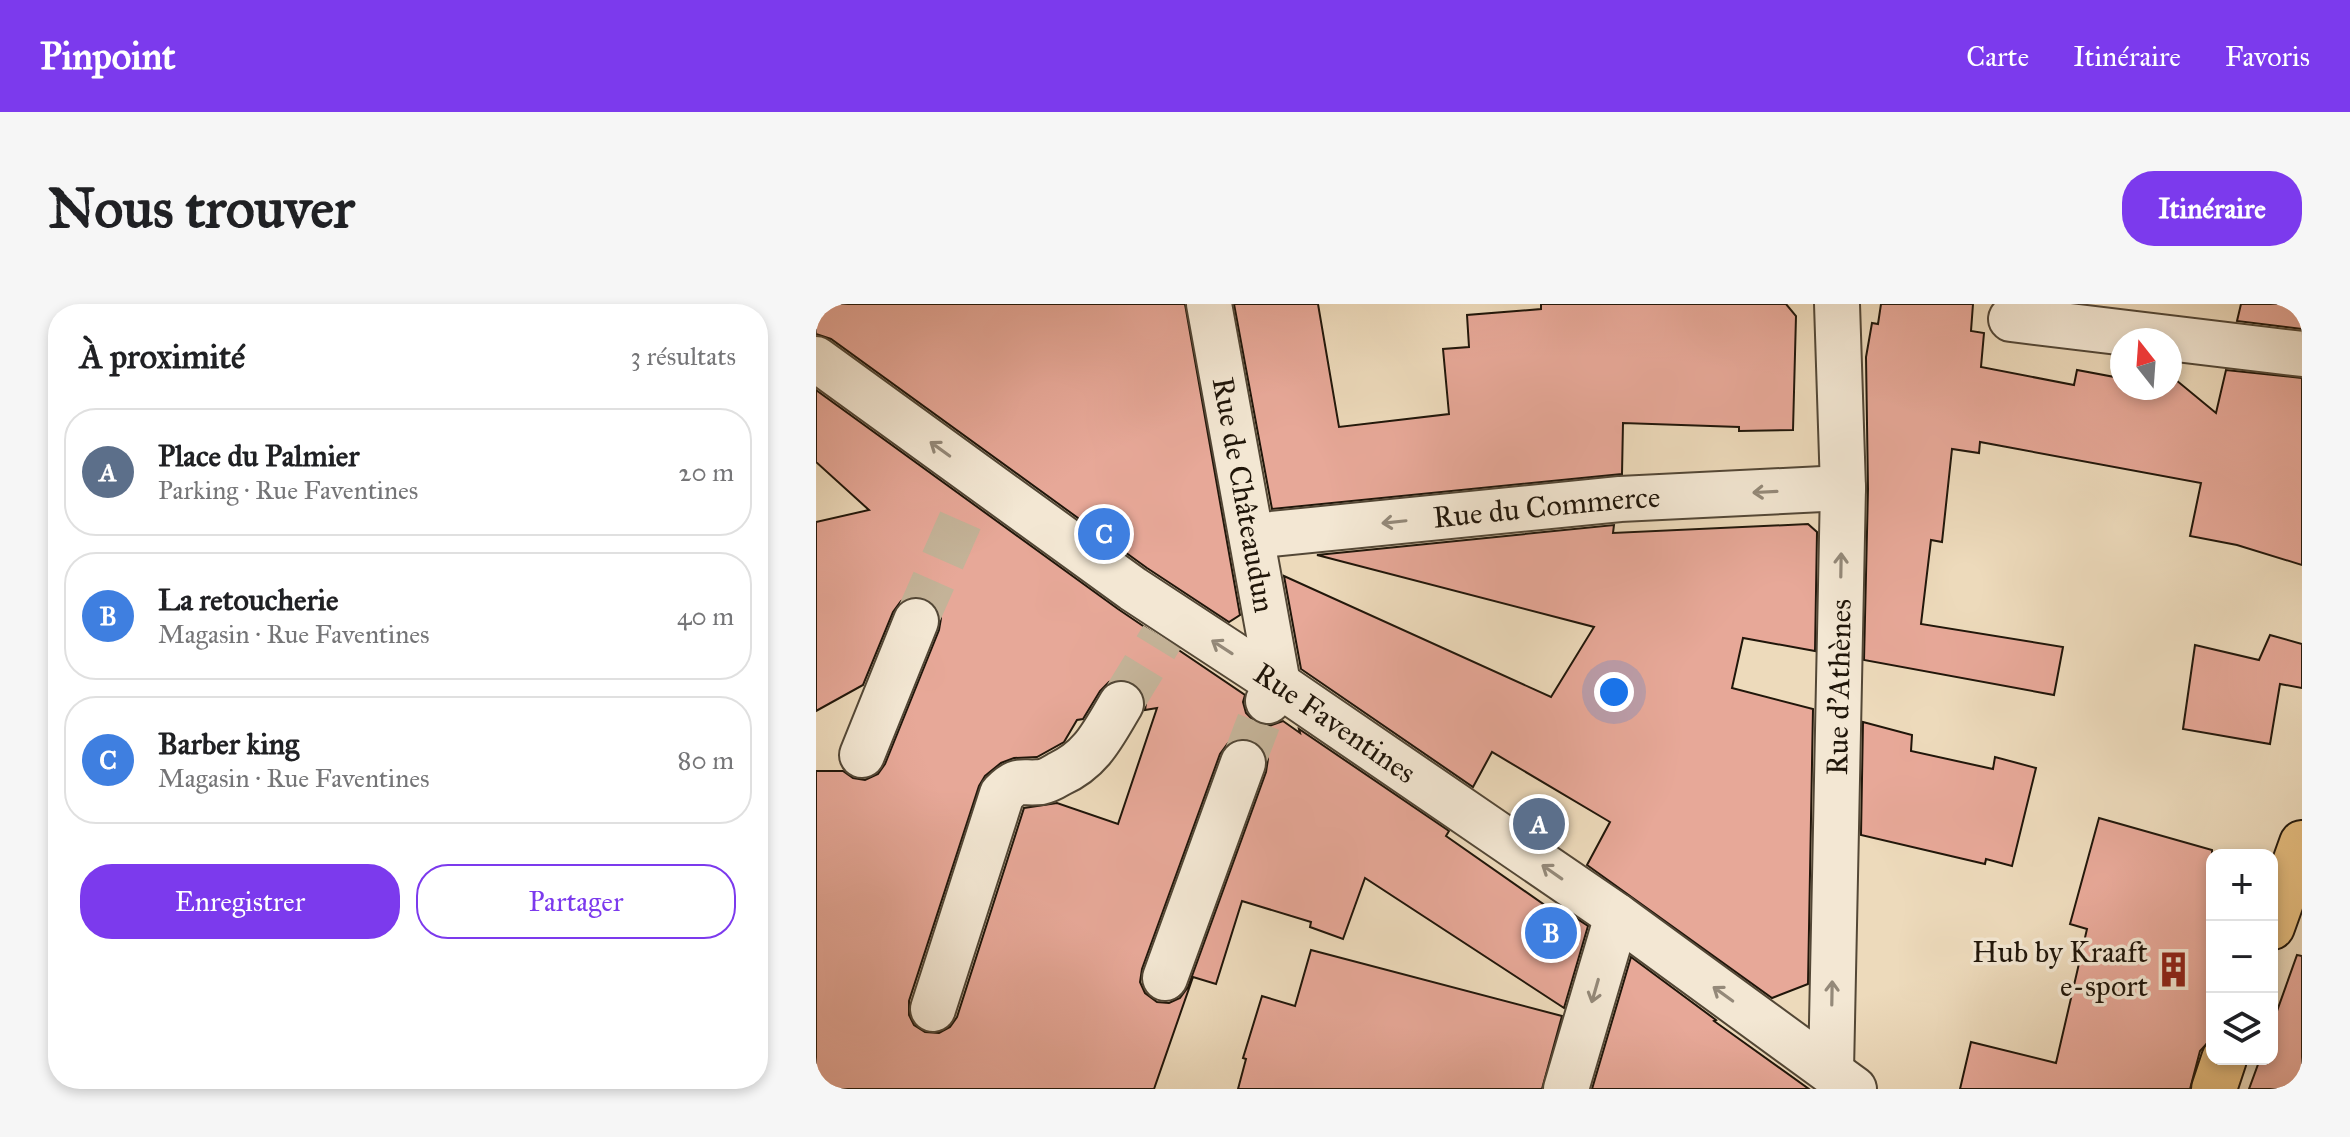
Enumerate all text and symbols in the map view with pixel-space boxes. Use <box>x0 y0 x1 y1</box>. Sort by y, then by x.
text: Pinpoint <box>40 33 176 79</box>
text: Carte <box>1966 39 2029 74</box>
text: Itinéraire <box>2073 39 2181 74</box>
text: Favoris <box>2225 39 2310 74</box>
button: Itinéraire <box>2122 171 2302 246</box>
text: Nous trouver <box>48 174 355 242</box>
north arrow <box>2110 328 2182 400</box>
text: À proximité <box>80 336 245 377</box>
text: 3 résultats <box>630 340 736 372</box>
street label: Rue de Châteaudun <box>1205 374 1283 616</box>
text: Place du Palmier <box>158 438 360 474</box>
one-way arrow <box>930 441 952 458</box>
text: A <box>99 456 117 488</box>
text: 20 m <box>679 456 734 488</box>
text: Parking · Rue Faventines <box>158 474 418 506</box>
street label: Rue du Commerce <box>1431 479 1661 536</box>
one-way arrow <box>1752 485 1779 500</box>
pin: C <box>1078 504 1130 564</box>
one-way arrow <box>1381 515 1408 530</box>
one-way arrow <box>1833 552 1849 579</box>
text: La retoucherie <box>158 582 338 618</box>
street label: Rue d'Athènes <box>1819 599 1859 776</box>
text: B <box>99 600 117 632</box>
text: 40 m <box>677 600 734 632</box>
text: Magasin · Rue Faventines <box>158 618 430 650</box>
one-way arrow <box>1211 639 1233 656</box>
street label: Rue Faventines <box>1247 655 1423 791</box>
your location <box>1594 672 1634 712</box>
text: Barber king <box>158 726 299 762</box>
text: C <box>99 744 117 776</box>
text: 80 m <box>678 744 734 776</box>
text: Magasin · Rue Faventines <box>158 762 430 794</box>
pin: A <box>1513 794 1565 854</box>
map controls <box>2206 849 2278 1065</box>
button: + <box>2206 849 2278 921</box>
button: Enregistrer <box>80 864 400 939</box>
button: Partager <box>416 864 736 939</box>
one-way arrow <box>1542 864 1564 880</box>
pin: B <box>1525 903 1577 963</box>
button: − <box>2206 921 2278 993</box>
place label: Hub by Kraaft e-sport <box>1972 934 2148 1004</box>
building icon: Hub by Kraaft e-sport <box>2155 950 2193 988</box>
one-way arrow <box>1587 978 1602 1004</box>
one-way arrow <box>1825 980 1840 1007</box>
one-way arrow <box>1713 985 1735 1002</box>
button: layers <box>2206 993 2278 1065</box>

